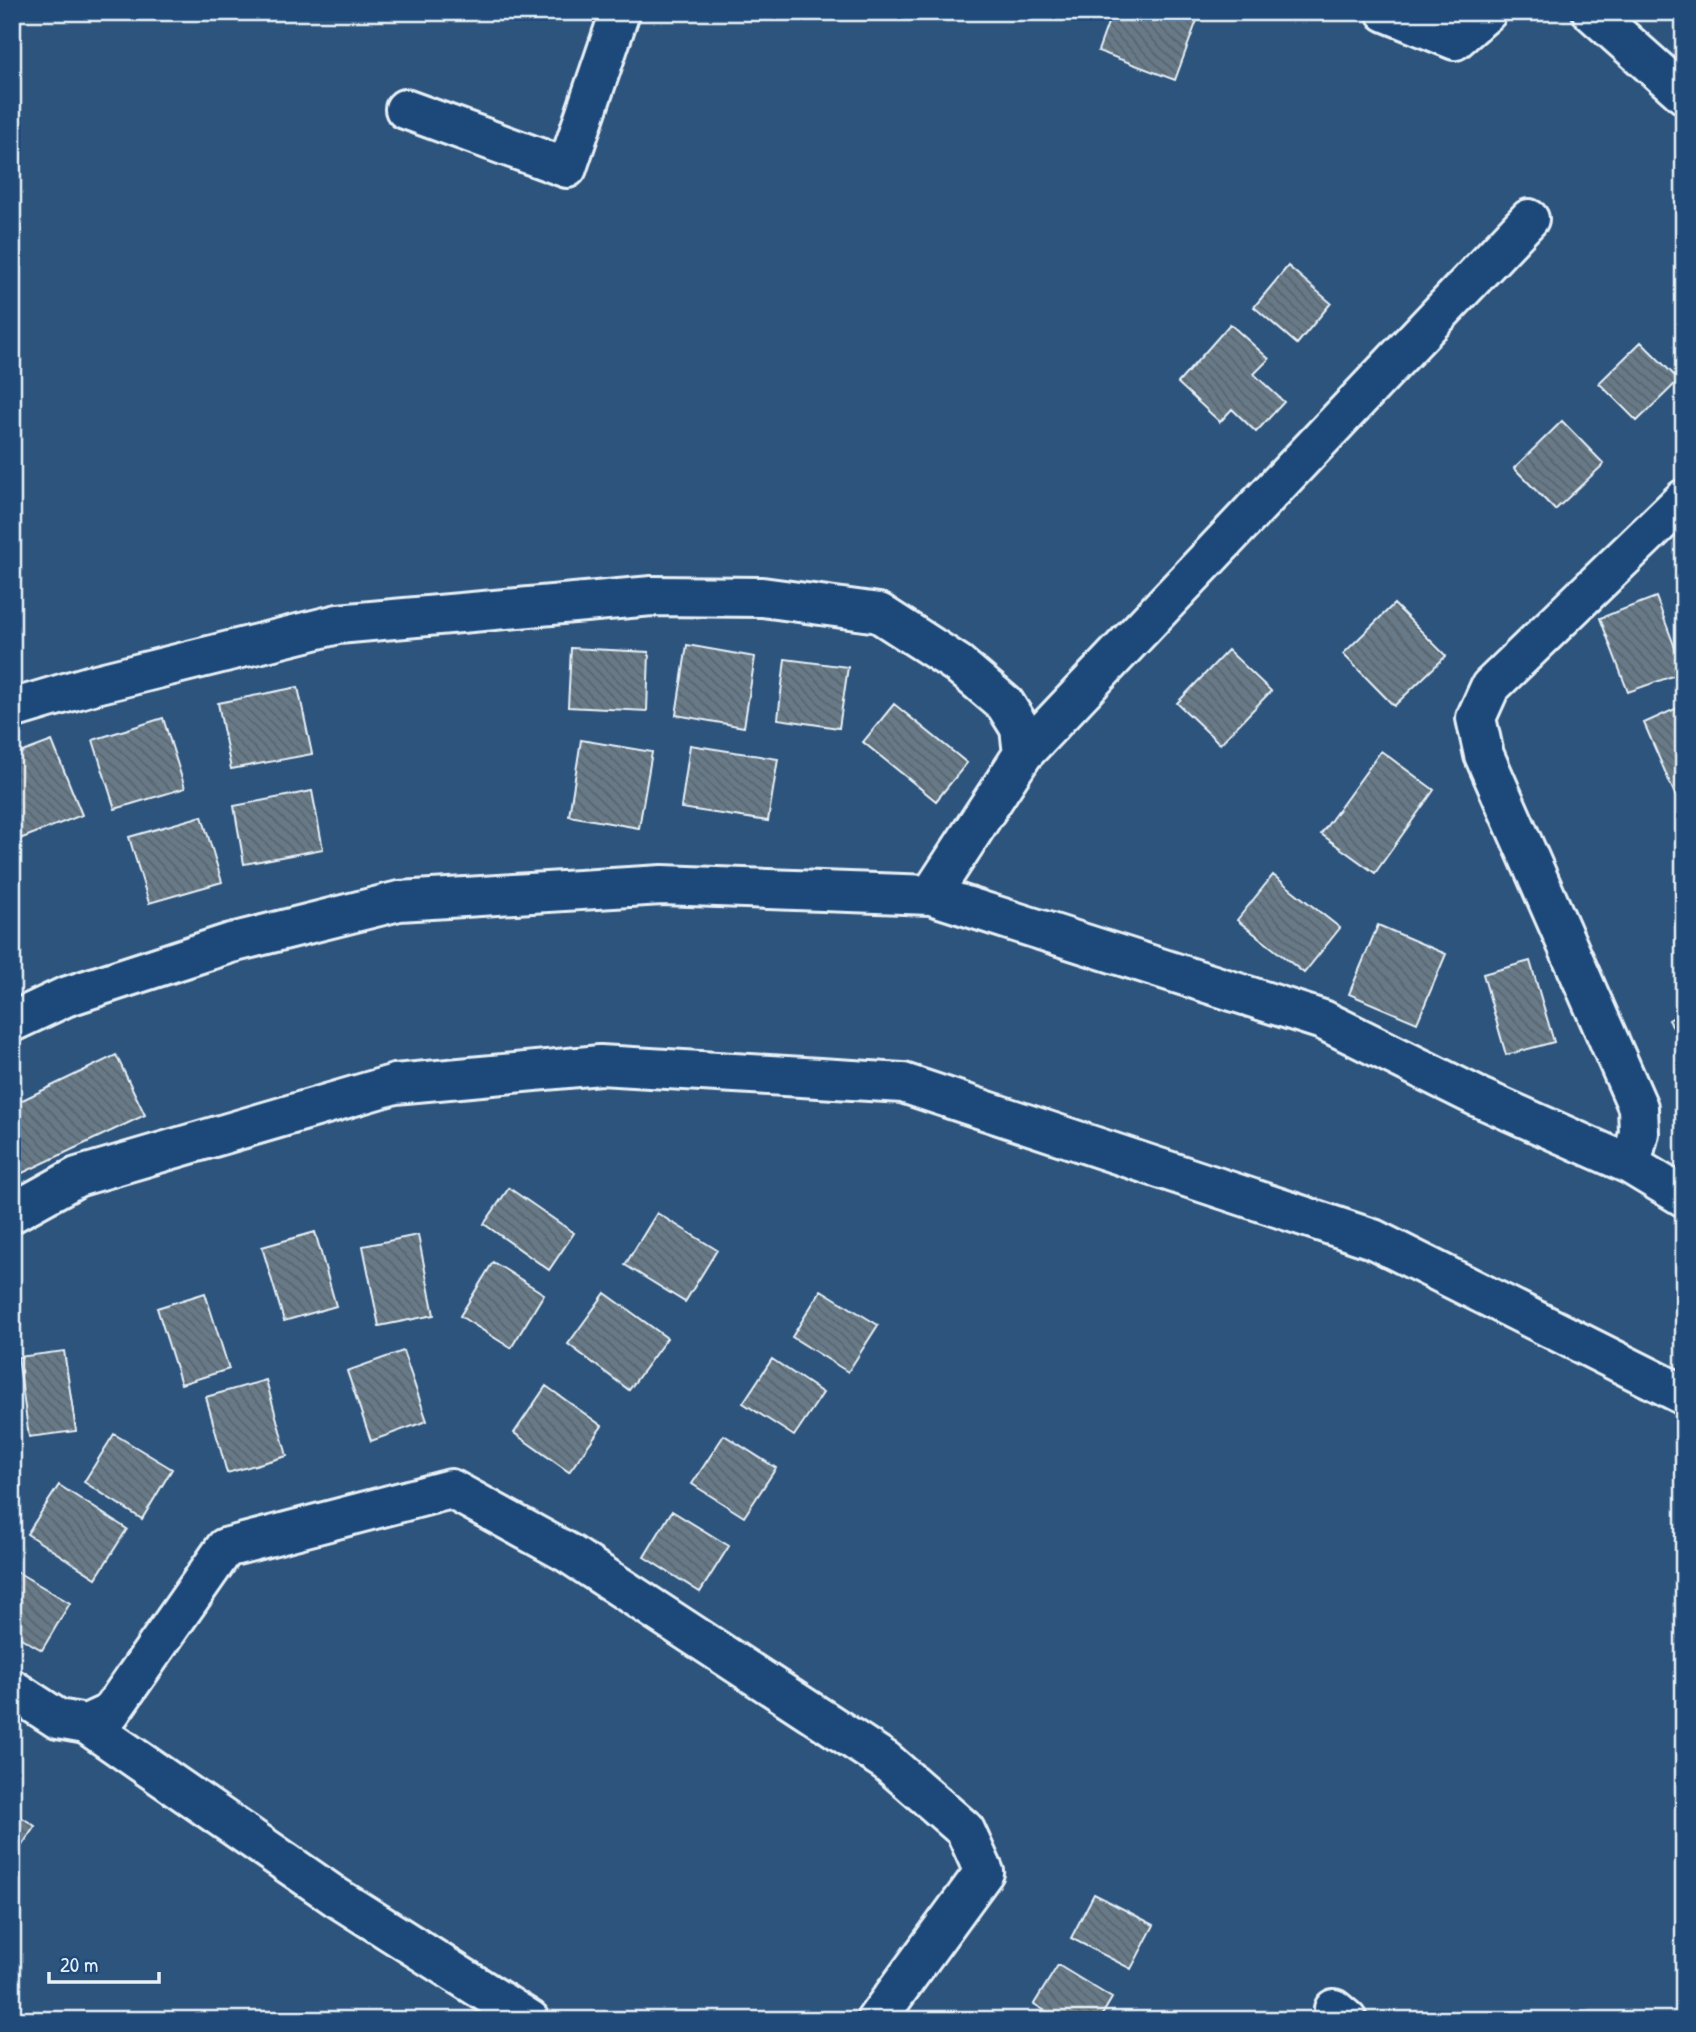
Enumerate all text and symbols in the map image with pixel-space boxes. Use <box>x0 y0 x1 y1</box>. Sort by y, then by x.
scale bar <box>49 1941 159 1985</box>
text: 20 m <box>60 1950 98 1979</box>

